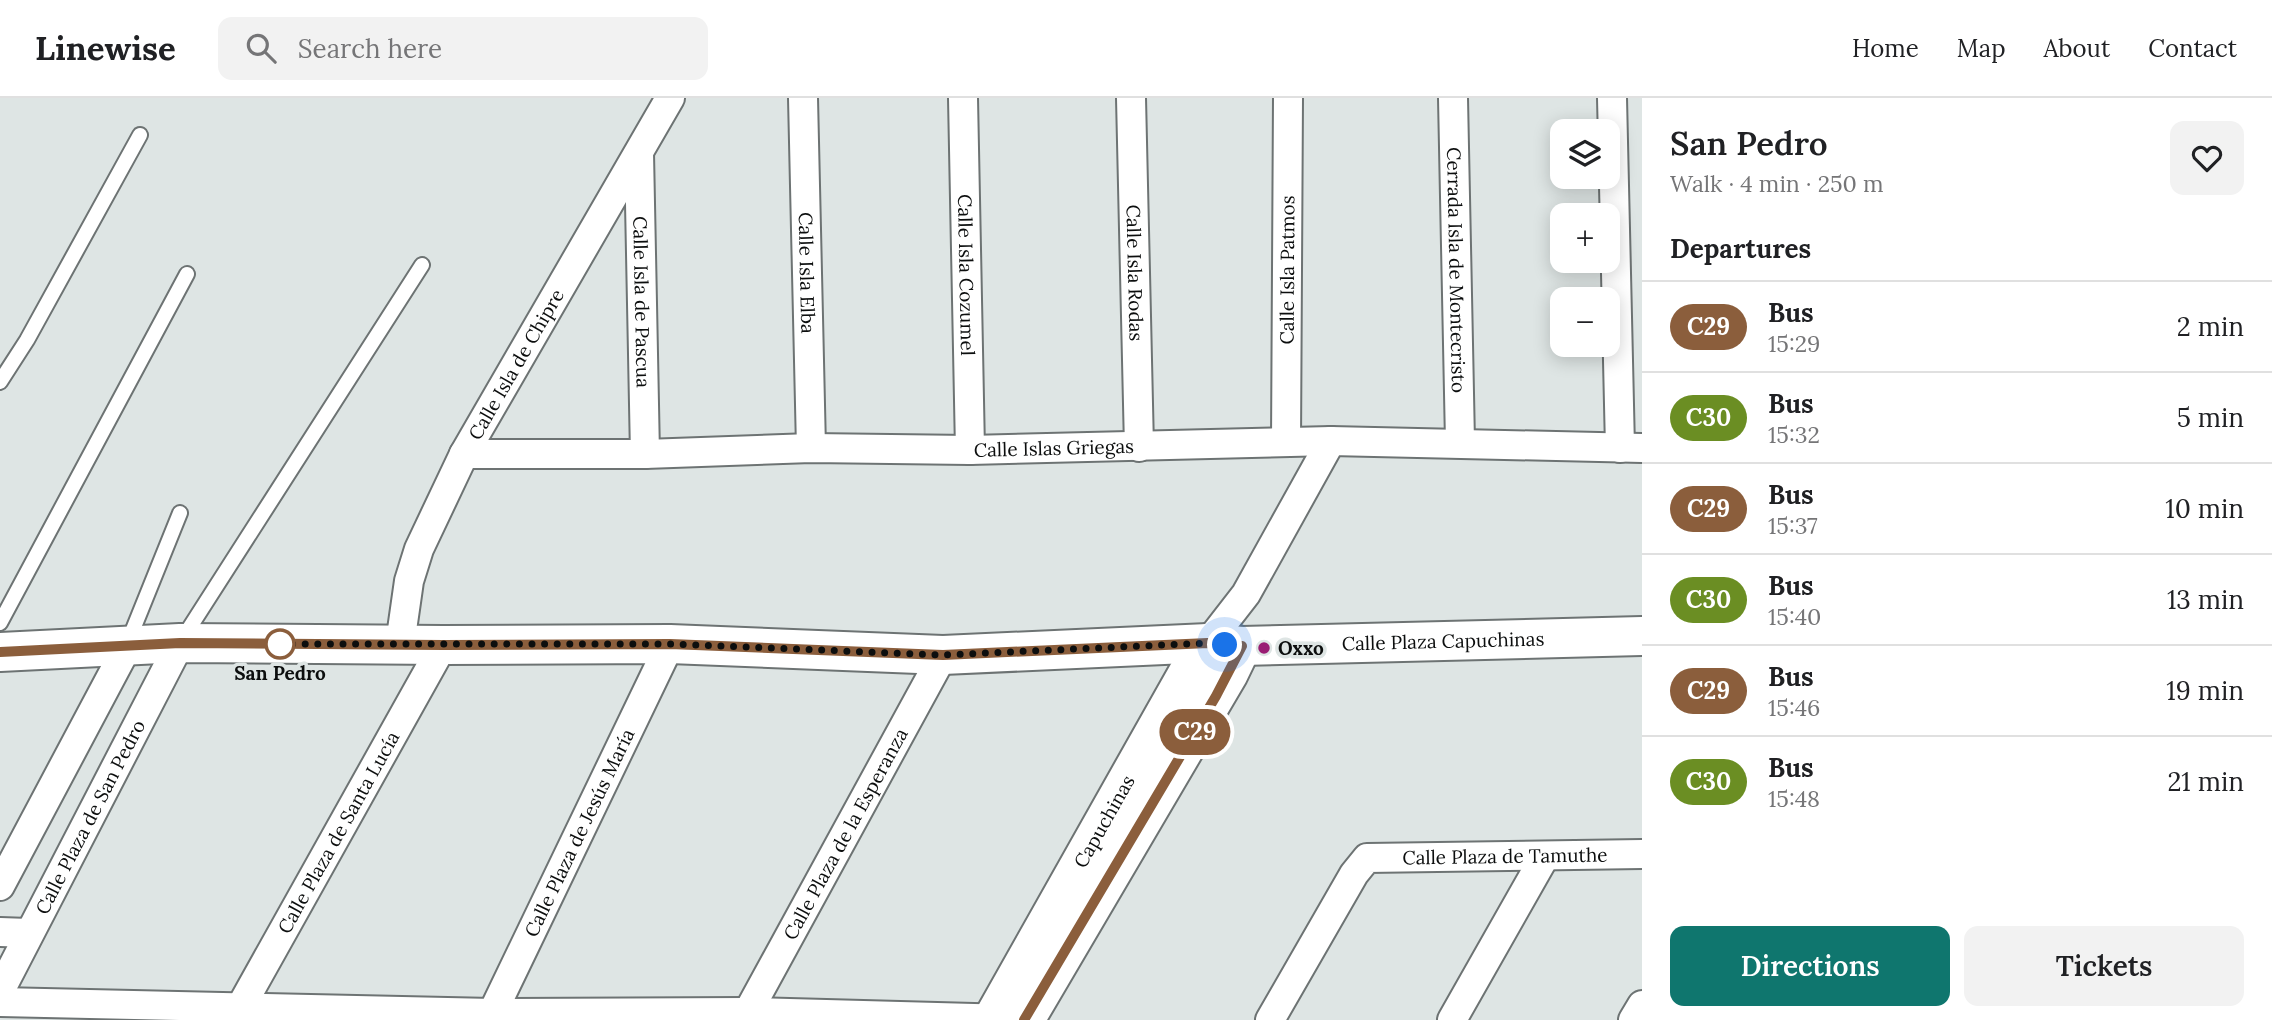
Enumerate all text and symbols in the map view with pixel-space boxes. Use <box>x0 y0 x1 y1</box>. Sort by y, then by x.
search box <box>218 17 708 80</box>
text: Linewise <box>35 27 176 69</box>
icon: search <box>242 29 280 67</box>
text: Search here <box>298 32 442 65</box>
text: Home <box>1852 33 1919 64</box>
text: Map <box>1957 33 2006 64</box>
text: About <box>2044 33 2110 64</box>
text: Contact <box>2148 33 2237 64</box>
map controls <box>1550 119 1620 357</box>
button: layers <box>1550 119 1620 189</box>
button: heart <box>2170 121 2244 195</box>
text: San Pedro <box>1670 122 1828 164</box>
street label: Cerrada Isla de Montecristo <box>1442 147 1471 393</box>
text: Walk · 4 min · 250 m <box>1670 169 1883 198</box>
street label: Calle Isla Cozumel <box>953 194 980 356</box>
street label: Calle Isla Patmos <box>1275 195 1299 345</box>
button: + <box>1550 203 1620 273</box>
street label: Calle Isla Rodas <box>1121 204 1149 342</box>
street label: Calle Isla Elba <box>794 212 820 334</box>
street label: Calle Isla de Pascua <box>628 216 656 388</box>
text: Departures <box>1670 232 1811 265</box>
street label: Calle Isla de Chipre <box>463 285 569 444</box>
button: − <box>1550 287 1620 357</box>
text: Bus <box>1768 296 1814 329</box>
text: 2 min <box>2177 310 2244 343</box>
text: C29 <box>1687 311 1730 342</box>
text: 15:29 <box>1768 329 1820 358</box>
text: Bus <box>1768 387 1814 420</box>
text: 5 min <box>2177 401 2244 434</box>
text: C30 <box>1686 402 1731 433</box>
text: 15:32 <box>1768 420 1820 449</box>
street label: Calle Islas Griegas <box>974 434 1134 462</box>
text: Bus <box>1768 478 1814 511</box>
text: 10 min <box>2165 492 2244 525</box>
text: C29 <box>1687 493 1730 524</box>
text: 15:37 <box>1768 511 1818 540</box>
text: Bus <box>1768 569 1814 602</box>
text: 13 min <box>2167 583 2244 616</box>
text: C30 <box>1686 584 1731 615</box>
text: 15:40 <box>1768 602 1821 631</box>
street label: Calle Plaza Capuchinas <box>1342 626 1545 655</box>
your location <box>1207 627 1242 662</box>
marker: San Pedro <box>265 629 295 659</box>
place label: Oxxo <box>1278 636 1324 660</box>
marker: Oxxo <box>1256 640 1272 656</box>
text: Bus <box>1768 660 1814 693</box>
place label: San Pedro <box>234 661 326 685</box>
text: 19 min <box>2166 674 2244 707</box>
text: C29 <box>1687 675 1730 706</box>
text: 15:46 <box>1768 693 1820 722</box>
line badge: C29 <box>1155 709 1235 755</box>
street label: Calle Plaza de San Pedro <box>30 716 150 918</box>
text: C29 <box>1173 716 1217 747</box>
street label: Calle Plaza de Jesús María <box>519 724 640 941</box>
street label: Calle Plaza de la Esperanza <box>778 724 913 944</box>
street label: Calle Plaza de Santa Lucía <box>272 727 405 938</box>
text: Bus <box>1768 751 1814 784</box>
text: 21 min <box>2167 765 2244 798</box>
text: C30 <box>1686 766 1731 797</box>
street label: Capuchinas <box>1068 771 1140 872</box>
text: 15:48 <box>1768 784 1820 813</box>
street label: Calle Plaza de Tamuthe <box>1402 843 1608 869</box>
button: Directions <box>1670 926 1950 1006</box>
button: Tickets <box>1964 926 2244 1006</box>

